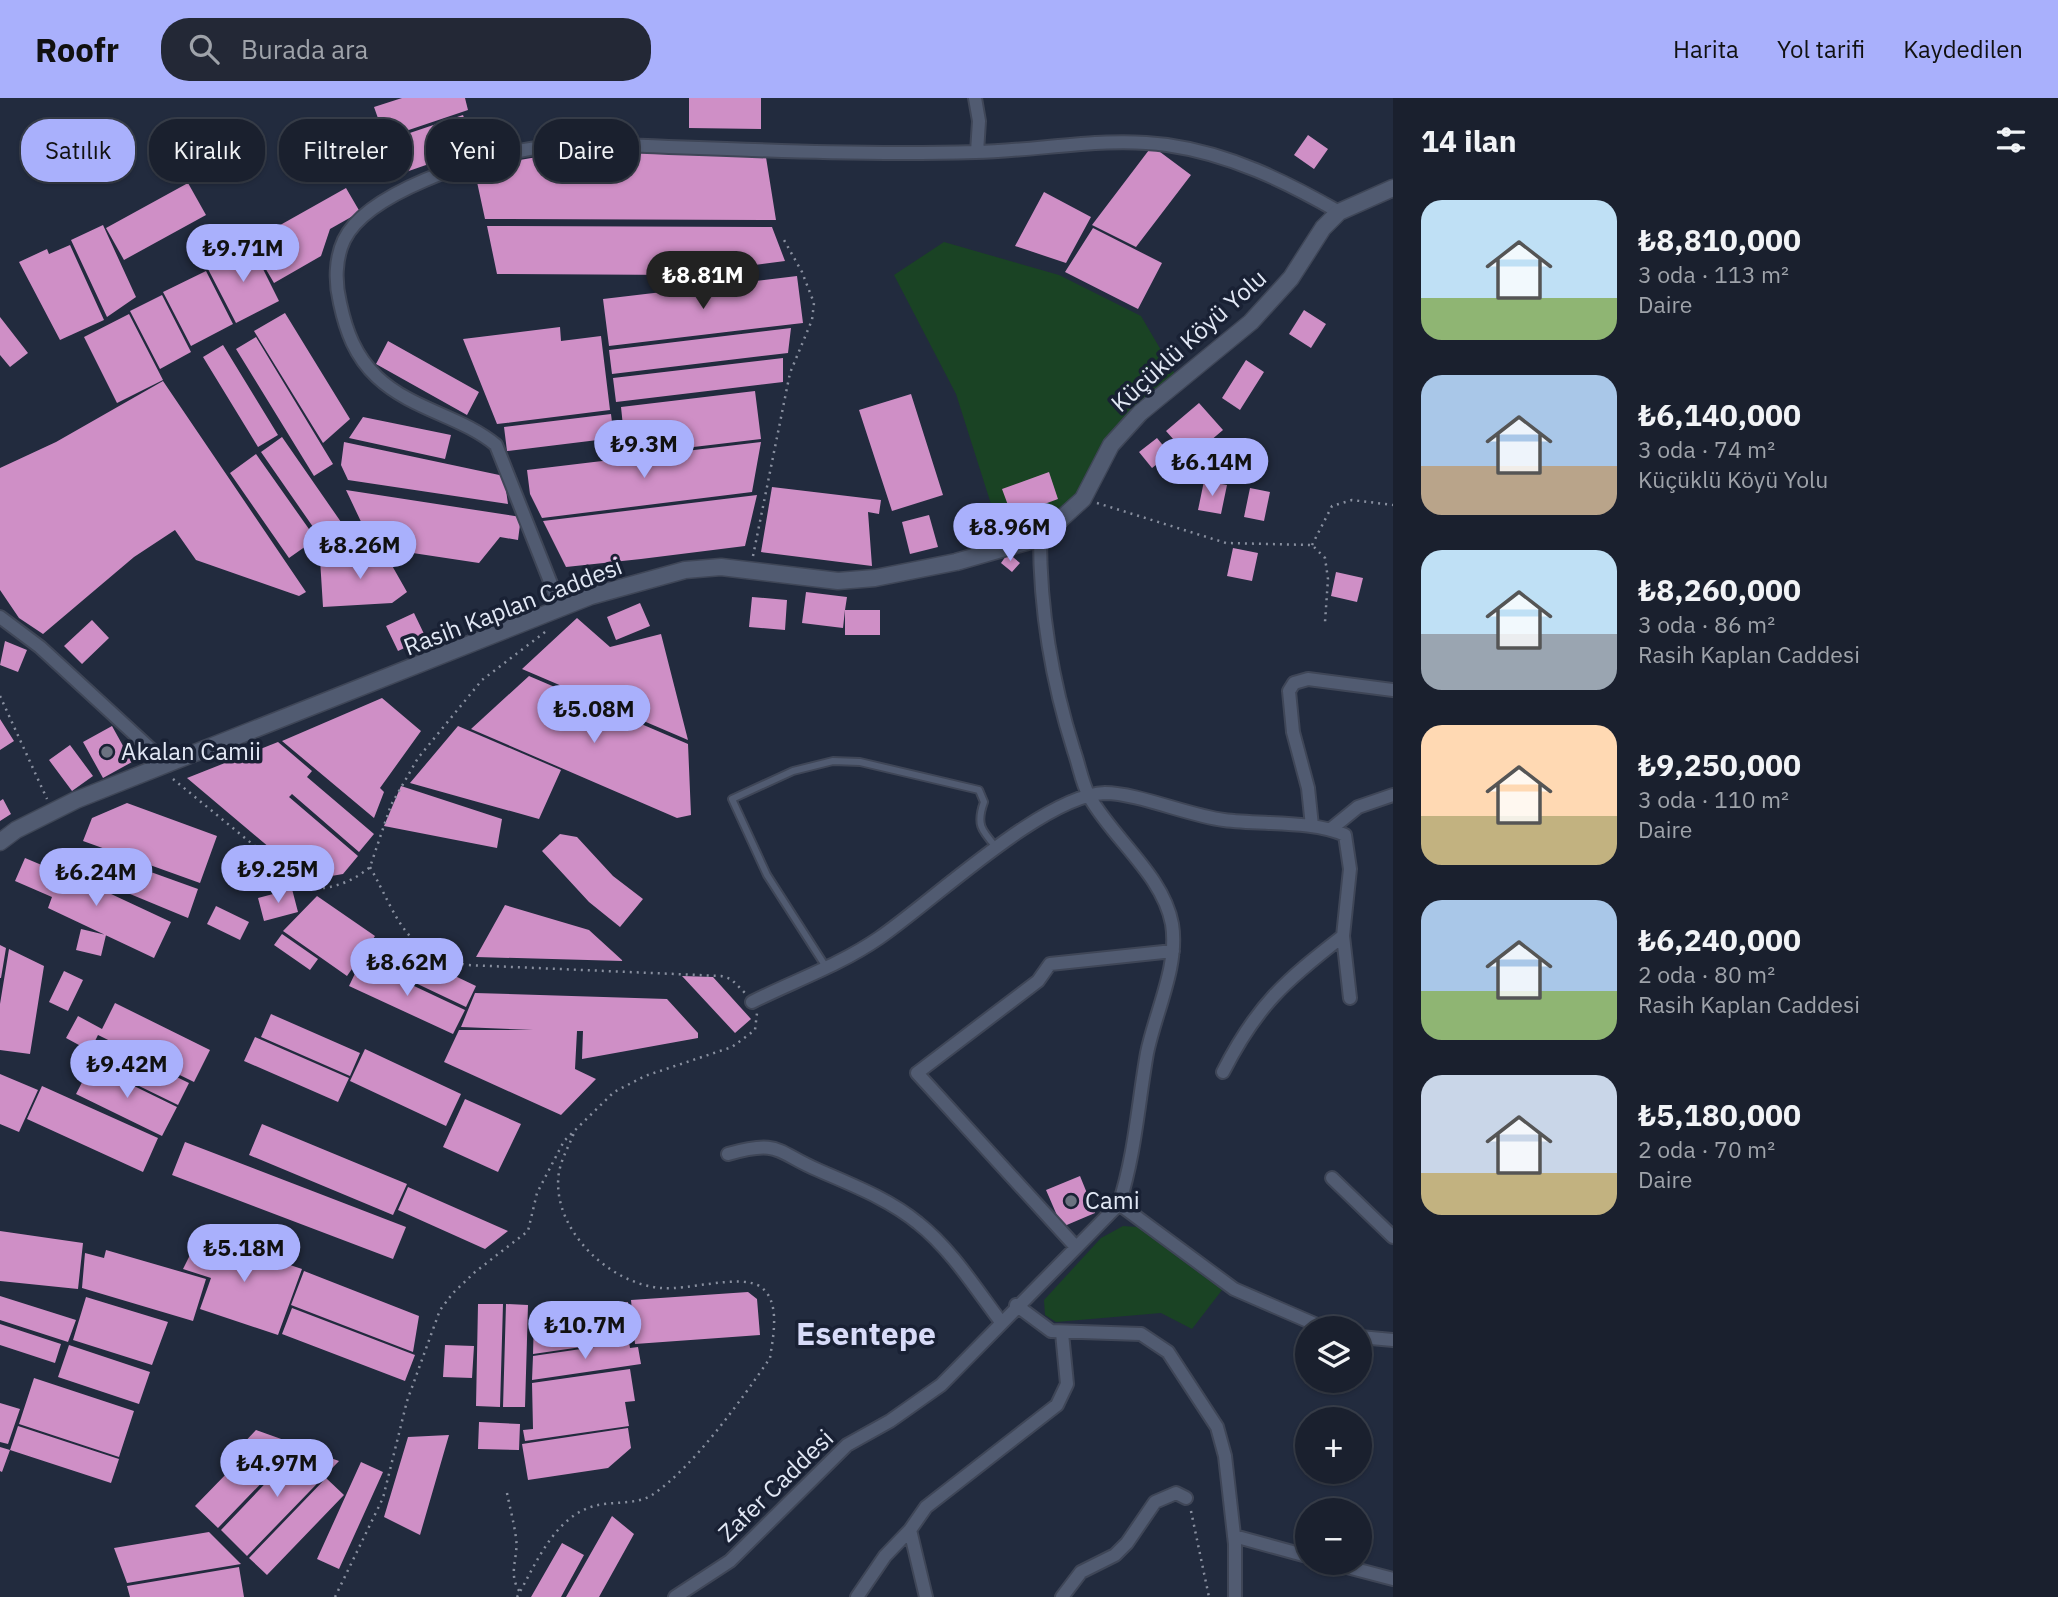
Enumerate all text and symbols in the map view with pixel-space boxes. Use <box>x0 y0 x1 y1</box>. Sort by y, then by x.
search box <box>161 18 651 81</box>
text: Roofr <box>35 28 119 71</box>
icon: search <box>185 30 223 68</box>
text: Burada ara <box>241 32 368 66</box>
text: Harita <box>1673 33 1739 65</box>
text: Yol tarifi <box>1777 33 1865 65</box>
text: Kaydedilen <box>1903 33 2023 65</box>
chip: Satılık <box>21 119 135 182</box>
chip: Kiralık <box>149 119 265 182</box>
chip: Filtreler <box>279 119 412 182</box>
chip: Yeni <box>426 119 520 182</box>
chip: Daire <box>534 119 639 182</box>
text: 14 ilan <box>1421 121 1517 160</box>
icon: filters <box>1992 121 2030 159</box>
text: ₺8,810,000 <box>1638 220 1801 259</box>
pin: ₺9.71M <box>186 225 300 284</box>
icon: home <box>1477 228 1561 312</box>
text: ₺9.71M <box>202 232 284 262</box>
pin: ₺8.81M <box>646 252 760 311</box>
text: ₺8.81M <box>662 259 744 289</box>
text: 3 oda · 113 m² <box>1638 259 1789 289</box>
street label: Küçüklü Köyü Yolu <box>1104 262 1273 419</box>
text: Daire <box>1638 289 1692 319</box>
text: ₺6,140,000 <box>1638 395 1801 434</box>
icon: home <box>1477 403 1561 487</box>
pin: ₺9.3M <box>595 420 693 480</box>
text: ₺9.3M <box>610 428 678 458</box>
text: 3 oda · 74 m² <box>1638 434 1775 464</box>
pin: ₺6.14M <box>1155 438 1269 498</box>
text: ₺6.14M <box>1171 446 1253 476</box>
text: Küçüklü Köyü Yolu <box>1638 464 1828 494</box>
pin: ₺8.96M <box>953 504 1067 563</box>
text: ₺8.96M <box>969 511 1051 541</box>
pin: ₺8.26M <box>303 522 417 581</box>
text: ₺8.26M <box>319 529 401 559</box>
street label: Rasih Kaplan Caddesi <box>399 550 626 662</box>
text: ₺8,260,000 <box>1638 570 1801 609</box>
icon: home <box>1477 578 1561 662</box>
text: 3 oda · 86 m² <box>1638 609 1775 639</box>
text: Rasih Kaplan Caddesi <box>1638 639 1860 669</box>
pin: ₺5.08M <box>537 686 651 745</box>
text: ₺5.08M <box>553 693 635 723</box>
place label: Akalan Camii <box>121 735 261 767</box>
marker: Akalan Camii <box>99 744 115 760</box>
text: ₺9,250,000 <box>1638 745 1801 784</box>
icon: home <box>1477 753 1561 837</box>
text: 3 oda · 110 m² <box>1638 784 1789 814</box>
text: Daire <box>1638 814 1692 844</box>
pin: ₺9.25M <box>221 846 335 905</box>
pin: ₺6.24M <box>39 848 153 908</box>
text: ₺9.25M <box>237 853 319 883</box>
text: ₺6.24M <box>55 856 137 886</box>
text: ₺6,240,000 <box>1638 920 1801 959</box>
icon: home <box>1477 928 1561 1012</box>
pin: ₺8.62M <box>350 939 464 998</box>
text: ₺8.62M <box>366 946 448 976</box>
text: 2 oda · 80 m² <box>1638 959 1775 989</box>
text: Rasih Kaplan Caddesi <box>1638 989 1860 1019</box>
pin: ₺9.42M <box>70 1040 184 1100</box>
text: ₺9.42M <box>86 1048 168 1078</box>
text: ₺5,180,000 <box>1638 1095 1801 1134</box>
icon: home <box>1477 1103 1561 1187</box>
text: 2 oda · 70 m² <box>1638 1134 1775 1164</box>
text: Daire <box>1638 1164 1692 1194</box>
place label: Cami <box>1085 1184 1140 1216</box>
marker: Cami <box>1063 1193 1079 1209</box>
pin: ₺5.18M <box>187 1224 301 1284</box>
text: ₺5.18M <box>203 1232 285 1262</box>
pin: ₺10.7M <box>528 1302 642 1361</box>
text: ₺10.7M <box>544 1309 626 1339</box>
district label: Esentepe <box>796 1312 936 1354</box>
map controls <box>1295 1316 1372 1575</box>
button: layers <box>1295 1316 1372 1393</box>
button: + <box>1295 1407 1372 1484</box>
street label: Zafer Caddesi <box>711 1422 840 1548</box>
pin: ₺4.97M <box>220 1440 334 1499</box>
text: ₺4.97M <box>236 1447 318 1477</box>
button: − <box>1295 1498 1372 1575</box>

